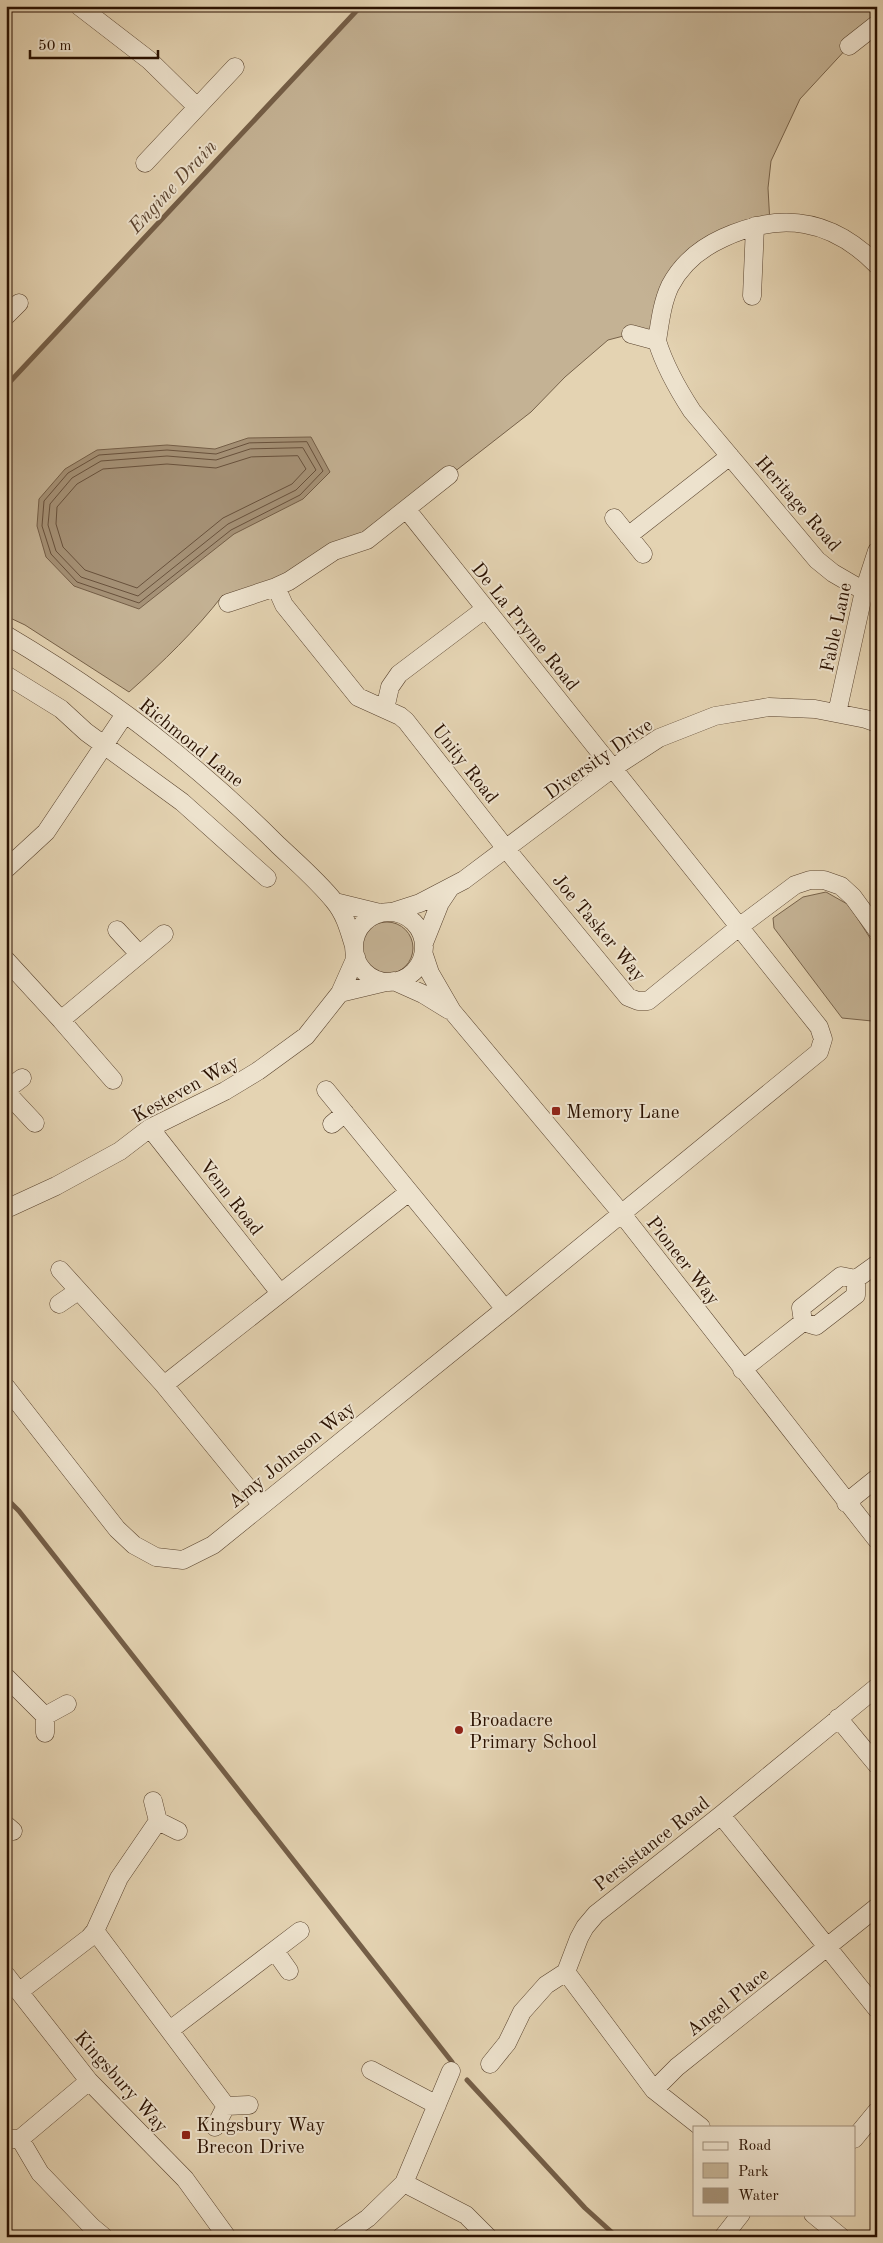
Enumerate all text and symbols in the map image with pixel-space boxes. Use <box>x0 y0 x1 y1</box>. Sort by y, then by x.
scale bar <box>30 28 158 60</box>
text: 50 m <box>38 39 72 54</box>
water label: Engine Drain <box>125 137 221 239</box>
street label: Heritage Road <box>751 453 843 556</box>
street label: De La Pryme Road <box>467 560 581 695</box>
street label: Fable Lane <box>819 581 856 674</box>
street label: Richmond Lane <box>135 696 246 792</box>
street label: Diversity Drive <box>542 716 657 804</box>
street label: Unity Road <box>427 721 501 808</box>
street label: Joe Tasker Way <box>548 871 648 986</box>
street label: Kesteven Way <box>130 1053 242 1127</box>
place label: Memory Lane <box>566 1104 679 1123</box>
marker: Memory Lane <box>550 1105 562 1117</box>
street label: Venn Road <box>195 1157 265 1240</box>
street label: Pioneer Way <box>642 1214 722 1309</box>
street label: Amy Johnson Way <box>226 1399 359 1513</box>
place label: Broadacre Primary School <box>469 1712 597 1753</box>
marker: Broadacre Primary School <box>453 1724 465 1736</box>
street label: Persistance Road <box>591 1794 714 1896</box>
street label: Angel Place <box>684 1965 773 2041</box>
street label: Kingsbury Way <box>70 2028 170 2137</box>
place label: Kingsbury Way Brecon Drive <box>196 2117 325 2158</box>
legend <box>693 2126 856 2216</box>
marker: Kingsbury Way Brecon Drive <box>180 2129 192 2141</box>
text: Road <box>738 2139 772 2154</box>
text: Park <box>738 2165 769 2180</box>
text: Water <box>738 2189 779 2204</box>

